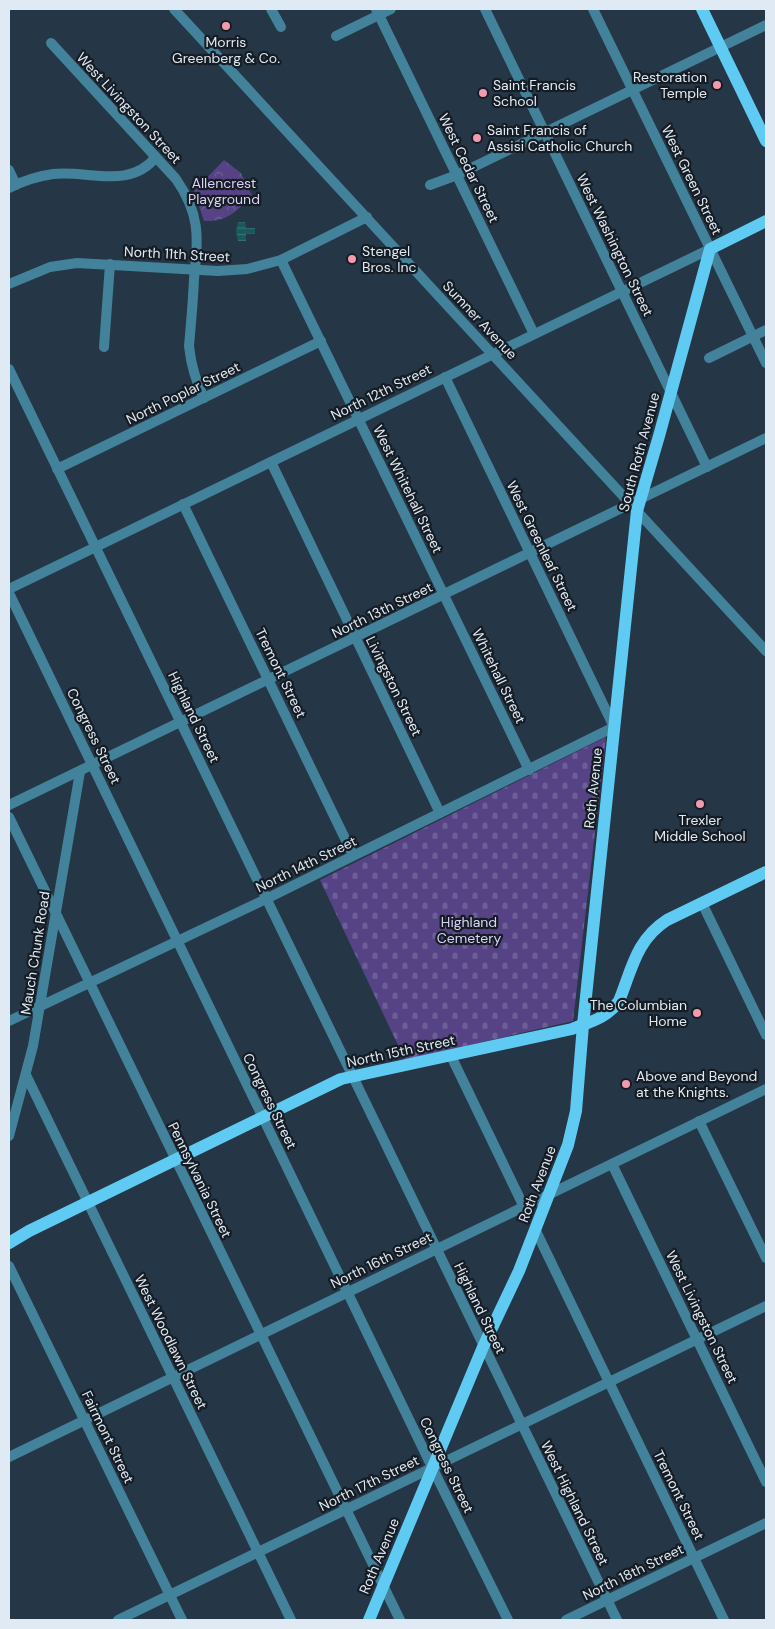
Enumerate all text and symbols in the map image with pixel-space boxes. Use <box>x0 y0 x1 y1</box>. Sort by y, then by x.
marker: Morris Greenberg & Co. <box>220 20 232 32</box>
place label: Morris Greenberg & Co. <box>172 33 280 67</box>
street label: West Livingston Street <box>73 49 185 167</box>
place label: Restoration Temple <box>633 68 707 102</box>
place label: Saint Francis School <box>493 76 576 110</box>
marker: Restoration Temple <box>711 79 723 91</box>
marker: Saint Francis School <box>477 87 489 99</box>
street label: West Cedar Street <box>435 110 503 226</box>
place label: Saint Francis of Assisi Catholic Church <box>487 121 632 155</box>
street label: West Green Street <box>658 122 726 238</box>
marker: Saint Francis of Assisi Catholic Church <box>471 132 483 144</box>
street label: West Washington Street <box>573 171 657 319</box>
park label: Allencrest Playground <box>188 174 260 208</box>
street label: North 11th Street <box>124 242 230 266</box>
place label: Stengel Bros. Inc <box>362 242 417 276</box>
marker: Stengel Bros. Inc <box>346 253 358 265</box>
street label: Sumner Avenue <box>439 277 521 363</box>
street label: North Poplar Street <box>123 358 243 428</box>
street label: North 12th Street <box>328 360 434 424</box>
street label: South Roth Avenue <box>614 390 664 513</box>
street label: West Whitehall Street <box>369 422 447 556</box>
street label: West Greenleaf Street <box>503 478 581 614</box>
street label: North 13th Street <box>329 578 435 642</box>
street label: Tremont Street <box>252 625 310 721</box>
street label: Whitehall Street <box>468 626 530 726</box>
street label: Livingston Street <box>362 633 426 739</box>
street label: Highland Street <box>164 668 224 766</box>
street label: Congress Street <box>63 685 125 787</box>
street label: Roth Avenue <box>580 747 606 829</box>
marker: Trexler Middle School <box>694 798 706 810</box>
place label: Trexler Middle School <box>654 811 746 845</box>
street label: North 14th Street <box>253 832 359 896</box>
street label: Mauch Chunk Road <box>16 890 54 1016</box>
park label: Highland Cemetery <box>437 913 501 947</box>
place label: The Columbian Home <box>590 996 687 1030</box>
marker: The Columbian Home <box>691 1007 703 1019</box>
street label: North 15th Street <box>345 1031 457 1071</box>
street label: Congress Street <box>239 1050 301 1152</box>
place label: Above and Beyond at the Knights. <box>636 1067 757 1101</box>
marker: Above and Beyond at the Knights. <box>620 1078 632 1090</box>
street label: Pennsylvania Street <box>164 1119 236 1241</box>
street label: Roth Avenue <box>514 1143 560 1225</box>
street label: North 16th Street <box>327 1228 435 1292</box>
street label: West Livingston Street <box>662 1248 742 1386</box>
street label: Highland Street <box>450 1259 510 1357</box>
street label: West Woodlawn Street <box>131 1272 211 1412</box>
street label: Fairmont Street <box>78 1388 138 1486</box>
street label: Congress Street <box>416 1414 478 1516</box>
street label: West Highland Street <box>537 1438 613 1568</box>
street label: Tremont Street <box>650 1447 708 1543</box>
street label: North 17th Street <box>316 1451 422 1515</box>
street label: Roth Avenue <box>355 1515 403 1597</box>
street label: North 18th Street <box>580 1540 686 1604</box>

